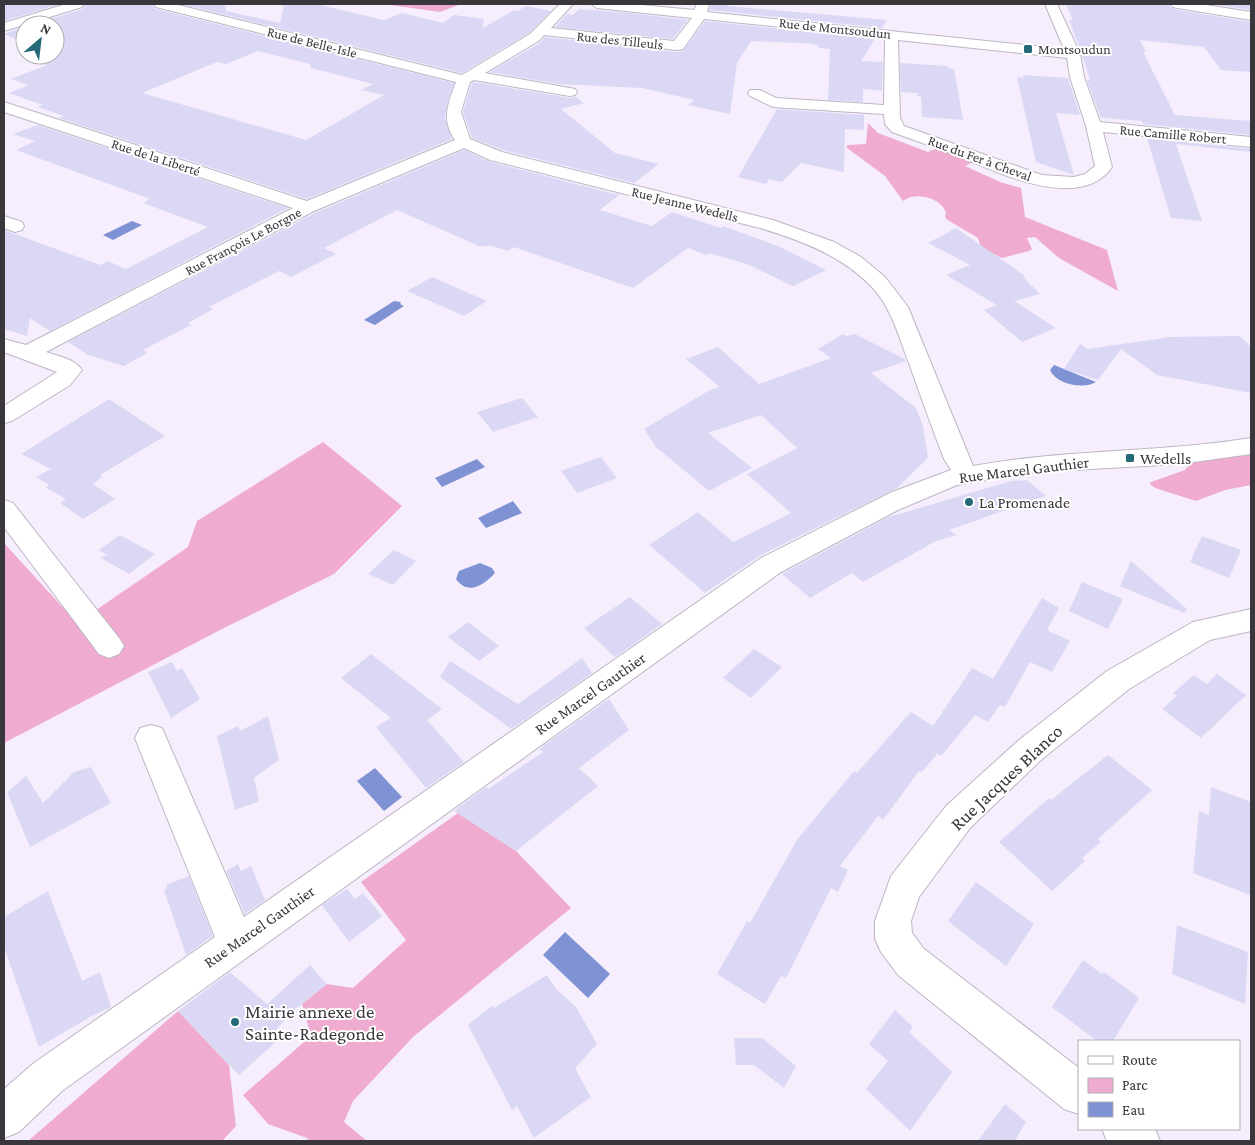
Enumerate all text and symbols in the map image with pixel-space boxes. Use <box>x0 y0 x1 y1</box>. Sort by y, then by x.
street label: Rue de Montsoudun <box>778 14 892 42</box>
north arrow <box>15 15 65 65</box>
text: N <box>38 19 54 38</box>
street label: Rue de Belle-Isle <box>265 23 359 61</box>
street label: Rue des Tilleuls <box>576 28 664 52</box>
place label: Montsoudun <box>1038 41 1111 57</box>
marker: Montsoudun <box>1022 43 1034 55</box>
street label: Rue Camille Robert <box>1119 121 1227 147</box>
street label: Rue du Fer à Cheval <box>926 132 1034 184</box>
street label: Rue de la Liberté <box>110 135 202 179</box>
street label: Rue Jeanne Wedells <box>630 183 740 225</box>
street label: Rue François Le Borgne <box>182 204 304 278</box>
place label: Wedells <box>1140 450 1191 467</box>
marker: Wedells <box>1124 452 1136 464</box>
street label: Rue Marcel Gauthier <box>958 453 1090 486</box>
place label: La Promenade <box>979 494 1070 511</box>
marker: La Promenade <box>963 496 975 508</box>
street label: Rue Marcel Gauthier <box>532 649 649 738</box>
street label: Rue Jacques Blanco <box>946 720 1067 835</box>
street label: Rue Marcel Gauthier <box>201 882 318 971</box>
place label: Mairie annexe de Sainte-Radegonde <box>245 1001 384 1044</box>
marker: Mairie annexe de Sainte-Radegonde <box>229 1016 241 1028</box>
legend <box>1078 1040 1240 1130</box>
text: Route <box>1122 1052 1157 1068</box>
text: Parc <box>1122 1077 1148 1093</box>
text: Eau <box>1122 1102 1145 1118</box>

